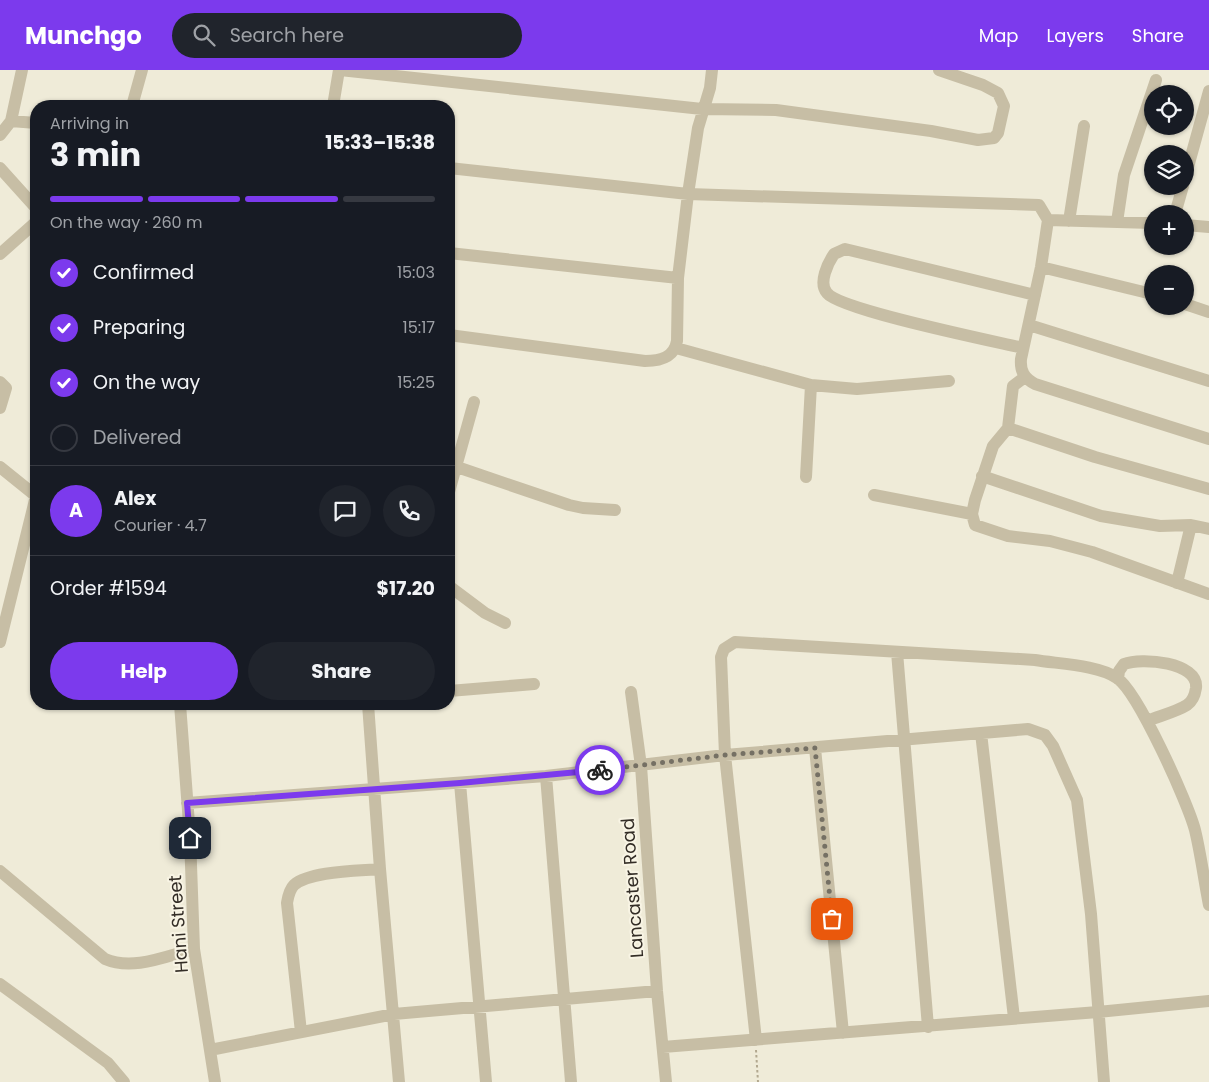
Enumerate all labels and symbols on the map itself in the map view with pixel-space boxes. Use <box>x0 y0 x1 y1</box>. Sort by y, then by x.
courier <box>575 745 625 795</box>
pin <box>169 817 211 859</box>
street label: Lancaster Road <box>615 817 649 959</box>
street label: Hani Street <box>162 874 194 974</box>
pin <box>811 898 853 940</box>

